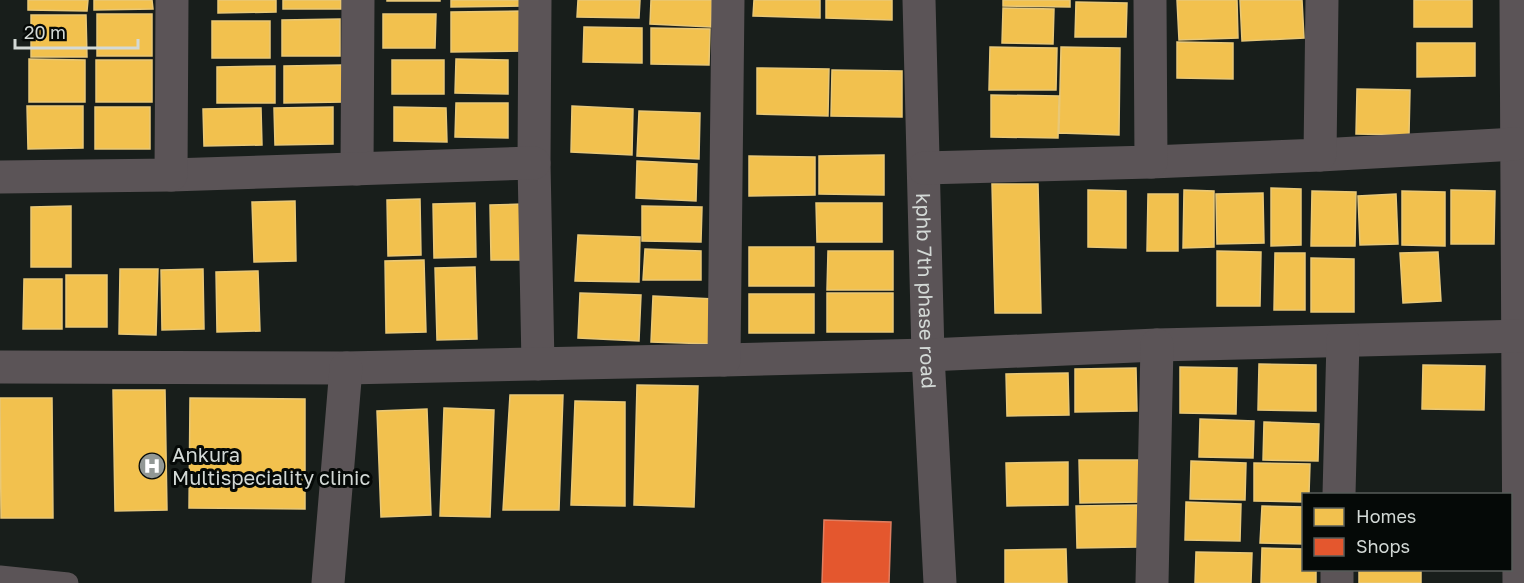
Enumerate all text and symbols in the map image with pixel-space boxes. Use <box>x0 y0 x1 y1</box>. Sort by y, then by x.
scale bar <box>15 12 138 50</box>
text: 20 m <box>24 21 66 43</box>
street label: kphb 7th phase road <box>912 193 942 389</box>
place label: Ankura Multispeciality clinic <box>172 442 370 489</box>
hospital icon: Ankura Multispeciality clinic <box>137 451 167 481</box>
legend <box>1302 493 1512 571</box>
text: Homes <box>1356 505 1416 527</box>
text: Shops <box>1356 535 1410 557</box>

